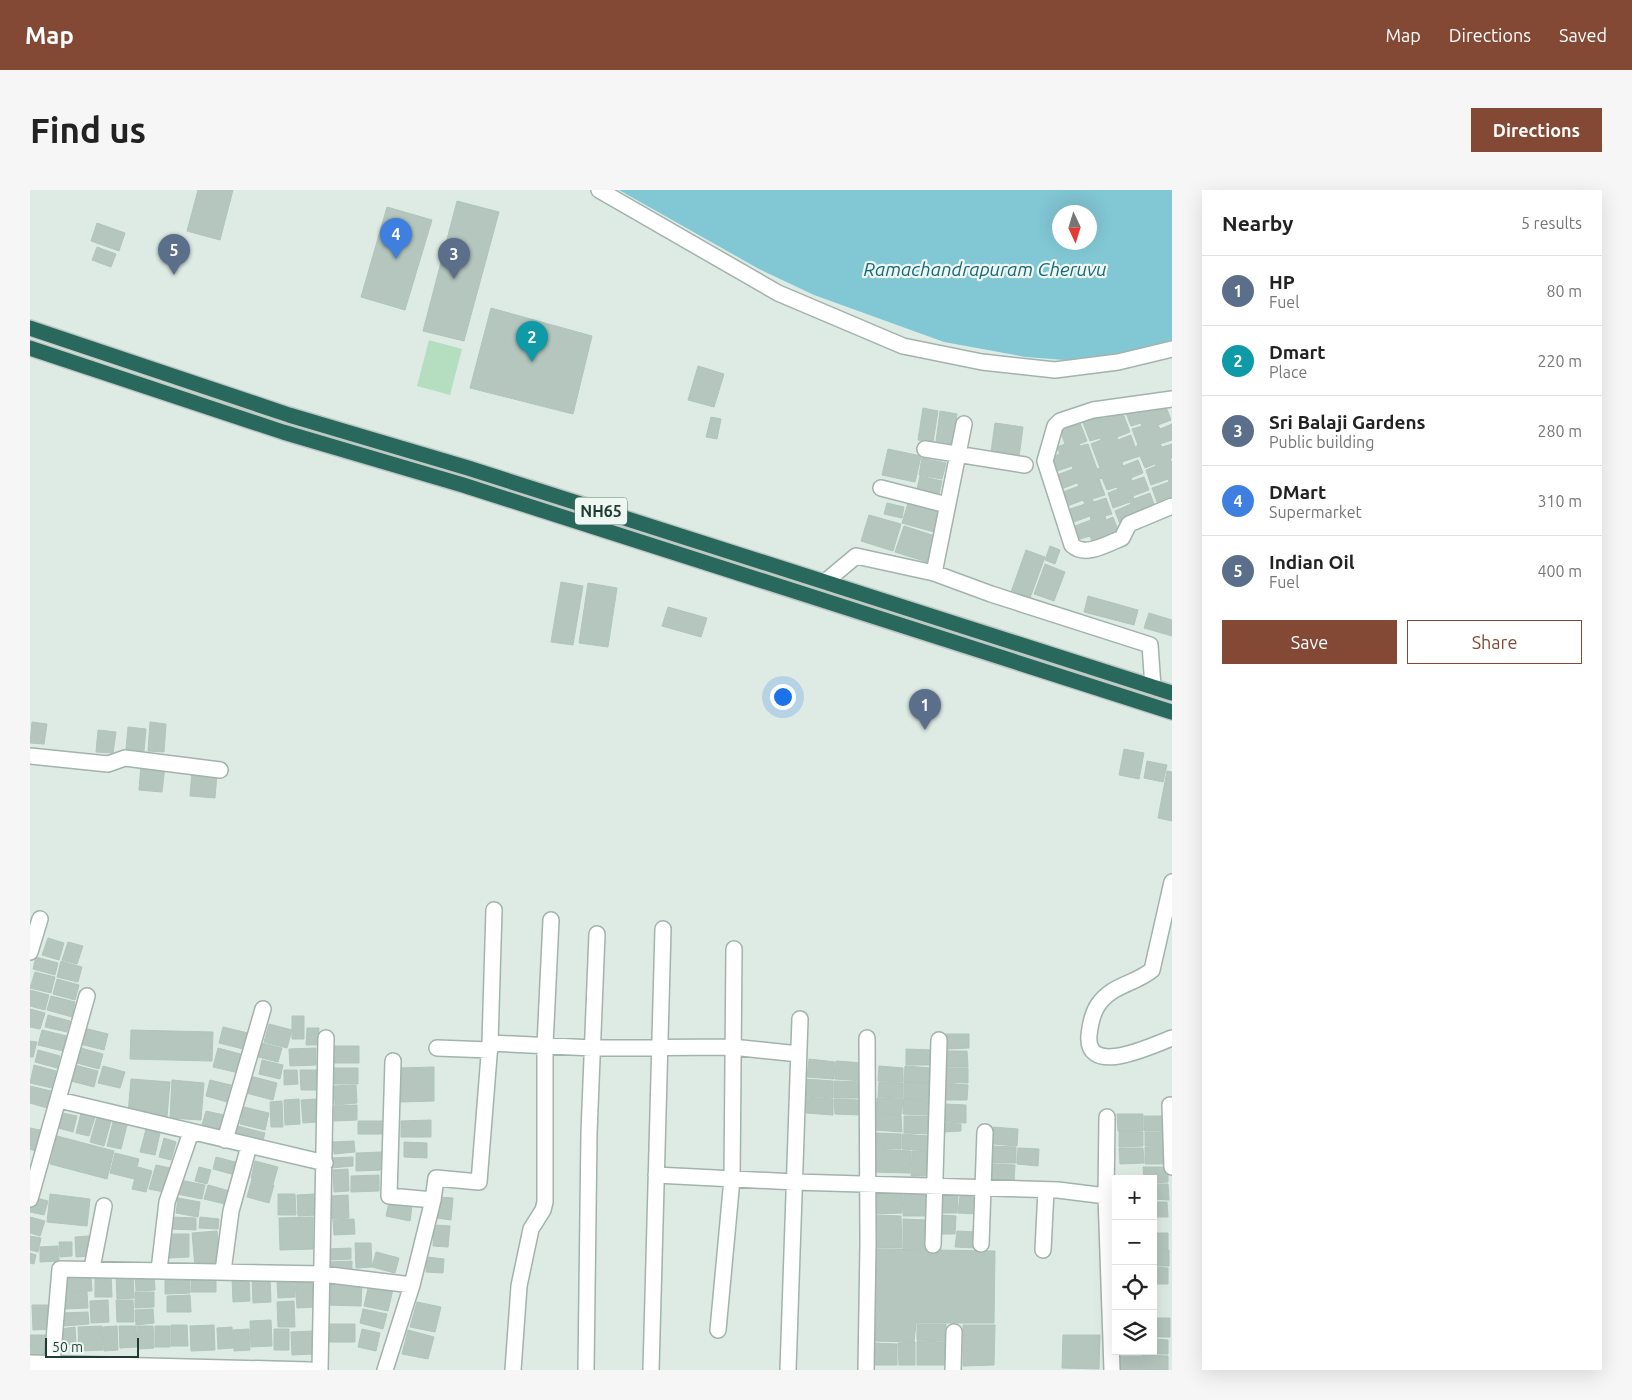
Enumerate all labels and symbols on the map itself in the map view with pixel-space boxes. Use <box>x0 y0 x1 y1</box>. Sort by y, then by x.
north arrow <box>1052 205 1097 250</box>
pin: 4 <box>380 218 412 259</box>
pin: 5 <box>158 234 190 275</box>
pin: 3 <box>438 238 470 279</box>
water label: Ramachandrapuram Cheruvu <box>864 258 1106 280</box>
pin: 2 <box>516 321 548 362</box>
road number: NH65 <box>575 498 627 524</box>
your location <box>770 684 796 710</box>
pin: 1 <box>909 689 941 730</box>
scale bar <box>45 1335 139 1358</box>

